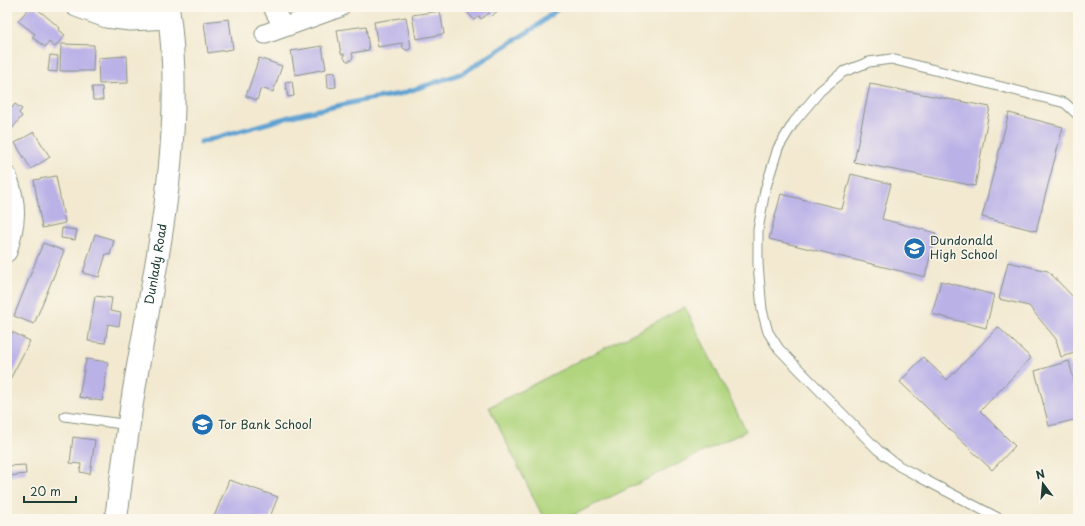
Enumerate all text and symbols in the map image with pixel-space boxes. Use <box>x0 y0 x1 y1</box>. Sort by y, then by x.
street label: Dunlady Road <box>139 222 171 306</box>
place label: Dundonald High School <box>930 231 998 263</box>
school or university icon: Dundonald High School <box>902 235 928 261</box>
school or university icon: Tor Bank School <box>189 412 215 438</box>
place label: Tor Bank School <box>218 415 312 433</box>
north arrow <box>1023 464 1063 504</box>
text: N <box>1034 464 1047 483</box>
scale bar <box>24 478 76 504</box>
text: 20 m <box>30 482 61 500</box>

